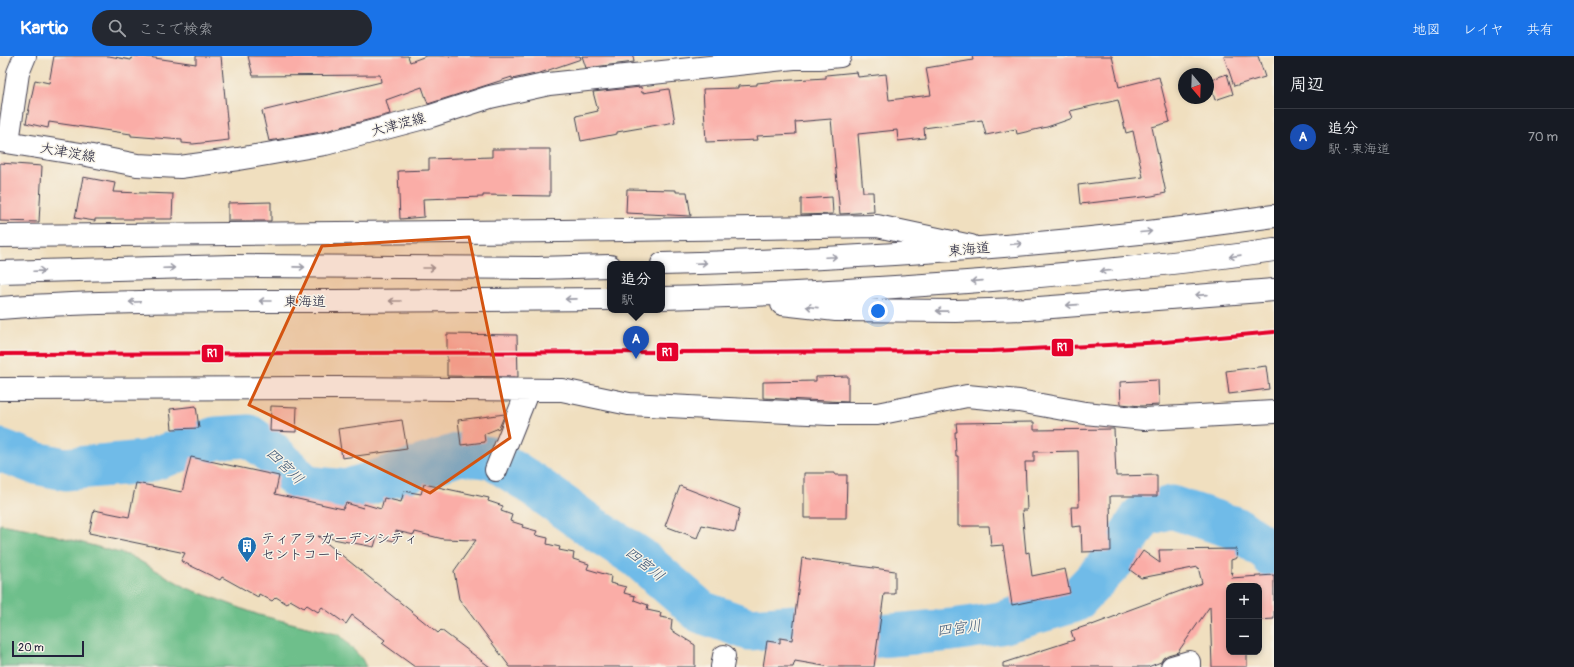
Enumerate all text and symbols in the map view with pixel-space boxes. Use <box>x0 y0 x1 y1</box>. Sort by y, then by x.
search box <box>92 10 372 46</box>
text: Kartio <box>20 16 68 40</box>
icon: search <box>106 17 128 39</box>
text: ここで検索 <box>138 20 213 39</box>
text: 地図 <box>1413 21 1441 38</box>
text: レイヤ <box>1463 21 1504 38</box>
text: 共有 <box>1526 21 1554 38</box>
north arrow <box>1178 68 1214 104</box>
text: 周辺 <box>1290 74 1324 95</box>
street label: 大津淀線 <box>369 109 427 140</box>
text: 追分 <box>1328 119 1358 138</box>
text: A <box>1299 129 1307 145</box>
text: 70 m <box>1528 129 1558 145</box>
street label: 大津淀線 <box>39 139 97 166</box>
text: 駅 · 東海道 <box>1328 141 1390 157</box>
one-way arrow <box>1139 229 1152 236</box>
street label: 東海道 <box>947 239 991 260</box>
one-way arrow <box>1009 241 1022 248</box>
one-way arrow <box>1229 252 1242 260</box>
one-way arrow <box>824 254 837 261</box>
one-way arrow <box>694 259 707 267</box>
popup <box>607 261 665 313</box>
one-way arrow <box>292 263 305 271</box>
one-way arrow <box>162 264 175 271</box>
one-way arrow <box>422 264 435 272</box>
one-way arrow <box>32 267 45 275</box>
one-way arrow <box>1100 267 1113 274</box>
text: 追分 <box>621 270 651 289</box>
one-way arrow <box>971 277 984 285</box>
text: 駅 <box>621 292 634 308</box>
one-way arrow <box>1195 292 1208 299</box>
street label: 東海道 <box>284 293 326 310</box>
one-way arrow <box>565 296 578 303</box>
one-way arrow <box>259 297 272 305</box>
one-way arrow <box>389 297 402 305</box>
one-way arrow <box>129 298 142 306</box>
your location <box>868 301 888 321</box>
one-way arrow <box>1066 302 1079 309</box>
one-way arrow <box>806 304 819 311</box>
one-way arrow <box>936 307 949 315</box>
pin: A <box>623 326 649 359</box>
line badge: R1 <box>1051 338 1074 357</box>
text: R1 <box>1057 341 1067 354</box>
line badge: R1 <box>656 342 679 362</box>
line badge: R1 <box>201 344 224 363</box>
text: R1 <box>662 346 672 359</box>
text: R1 <box>207 347 217 360</box>
water label: 四宮川 <box>262 444 307 489</box>
place label: ティアラ ガーデンシティ セントコート <box>261 530 418 563</box>
building icon: ティアラ ガーデンシティ セントコート <box>236 535 258 563</box>
water label: 四宮川 <box>621 543 668 586</box>
map controls <box>1226 583 1262 655</box>
button: + <box>1226 583 1262 619</box>
water label: 四宮川 <box>936 616 983 641</box>
button: − <box>1226 619 1262 655</box>
scale bar <box>12 639 84 658</box>
text: 20 m <box>18 641 44 654</box>

